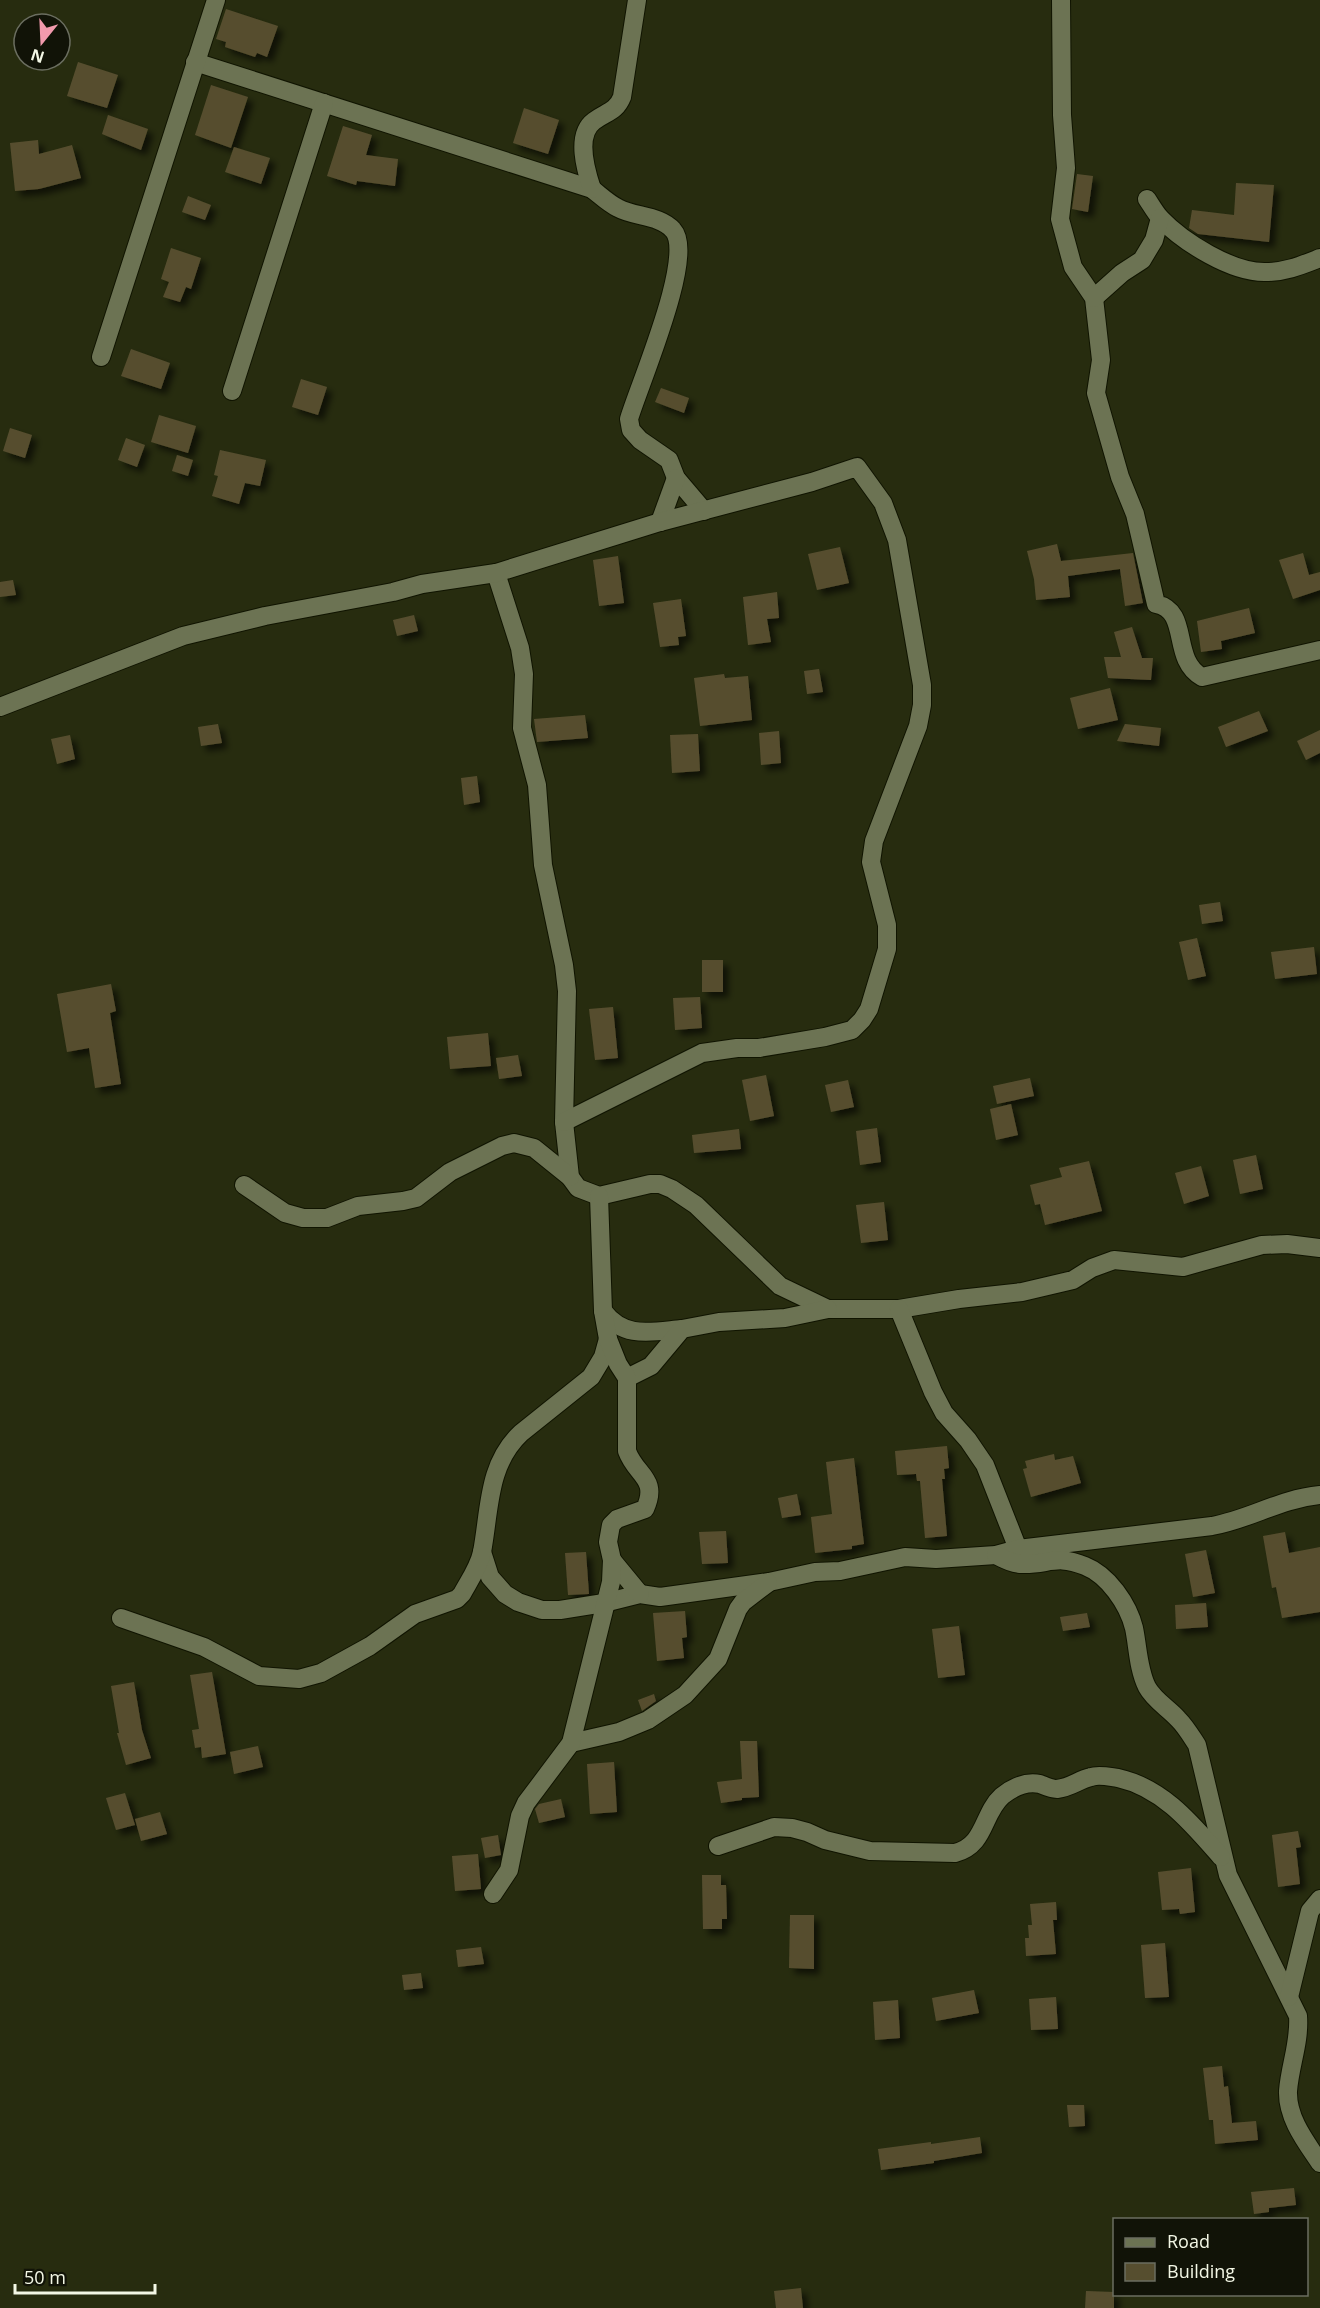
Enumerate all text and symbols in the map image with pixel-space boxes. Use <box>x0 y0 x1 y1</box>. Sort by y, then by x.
north arrow <box>12 12 72 72</box>
text: N <box>28 44 47 69</box>
legend <box>1113 2218 1308 2296</box>
text: Road <box>1167 2229 1210 2253</box>
scale bar <box>15 2257 154 2295</box>
text: Building <box>1167 2259 1235 2283</box>
text: 50 m <box>24 2265 66 2289</box>

